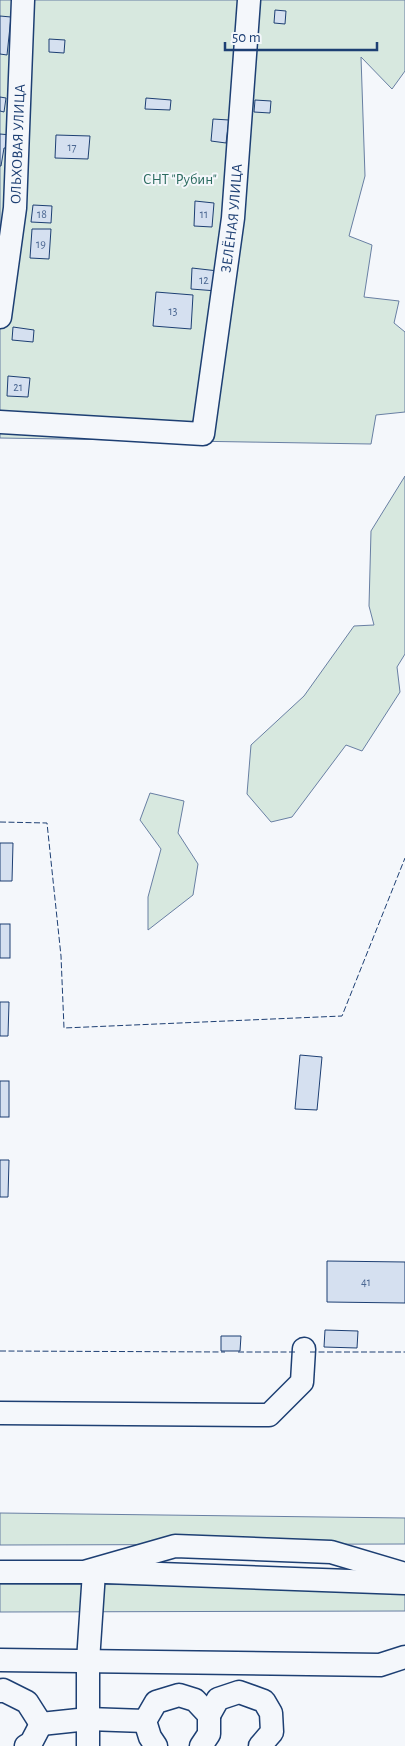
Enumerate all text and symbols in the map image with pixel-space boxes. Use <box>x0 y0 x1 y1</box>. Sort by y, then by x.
scale bar <box>225 20 378 52</box>
text: 50 m <box>232 30 261 45</box>
street label: ОЛЬХОВАЯ УЛИЦА <box>8 84 28 204</box>
house number: 17 <box>67 141 77 153</box>
street label: ЗЕЛЁНАЯ УЛИЦА <box>218 163 245 274</box>
park label: СНТ "Рубин" <box>143 172 217 187</box>
house number: 18 <box>37 208 47 220</box>
house number: 11 <box>200 208 208 220</box>
house number: 19 <box>36 238 46 250</box>
house number: 12 <box>199 274 209 286</box>
house number: 13 <box>168 305 178 317</box>
house number: 21 <box>13 381 23 393</box>
house number: 41 <box>361 1276 371 1288</box>

